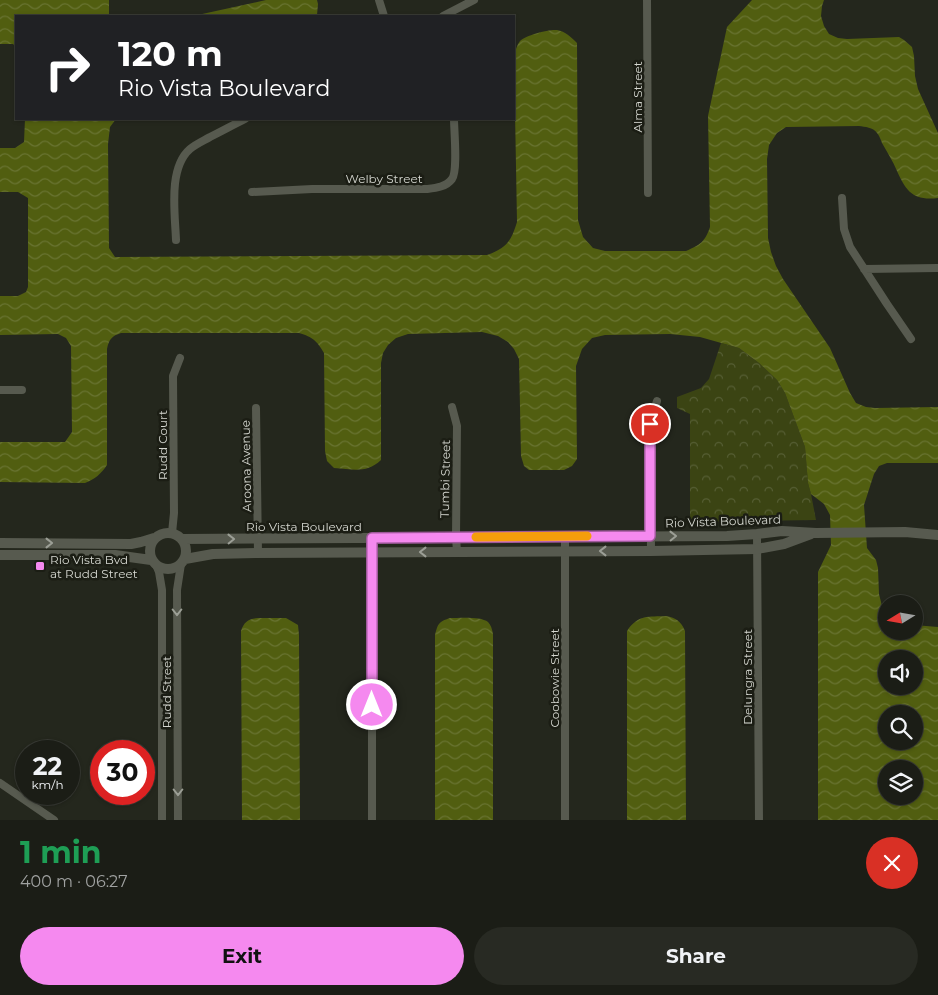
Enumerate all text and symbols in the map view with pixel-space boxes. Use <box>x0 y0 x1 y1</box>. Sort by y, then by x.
text: 120 m <box>118 32 223 75</box>
icon: right <box>35 35 100 100</box>
street label: Alma Street <box>630 61 645 133</box>
text: Rio Vista Boulevard <box>118 75 330 102</box>
street label: Welby Street <box>345 171 423 186</box>
pin <box>629 403 671 445</box>
street label: Rudd Court <box>155 410 170 480</box>
icon: arrive <box>636 410 664 438</box>
street label: Aroona Avenue <box>238 420 254 512</box>
street label: Tumbi Street <box>437 440 453 518</box>
street label: Rio Vista Boulevard <box>665 511 781 531</box>
street label: Rio Vista Boulevard <box>246 519 362 534</box>
one-way arrow <box>670 531 677 541</box>
one-way arrow <box>227 533 235 544</box>
one-way arrow <box>45 538 53 548</box>
one-way arrow <box>599 546 607 557</box>
one-way arrow <box>419 547 427 557</box>
place label: Rio Vista Bvd at Rudd Street <box>50 552 138 581</box>
marker: Rio Vista Bvd at Rudd Street <box>34 560 46 572</box>
north arrow <box>878 595 922 640</box>
map controls <box>878 595 923 805</box>
one-way arrow <box>172 608 182 616</box>
street label: Coobowie Street <box>547 628 562 728</box>
street label: Delungra Street <box>740 629 755 725</box>
button: sound <box>878 650 923 695</box>
street label: Rudd Street <box>159 656 174 728</box>
position arrow <box>345 678 397 730</box>
button: search <box>878 705 923 750</box>
speed limit sign: 30 <box>90 740 155 805</box>
text: 22 <box>33 751 62 781</box>
button: layers <box>878 760 923 805</box>
text: km/h <box>31 777 64 792</box>
one-way arrow <box>173 788 183 796</box>
text: 1 min <box>20 834 101 871</box>
button: close <box>866 837 918 889</box>
text: 400 m · 06:27 <box>20 872 128 891</box>
button: Exit <box>20 927 464 985</box>
button: Share <box>474 927 918 985</box>

